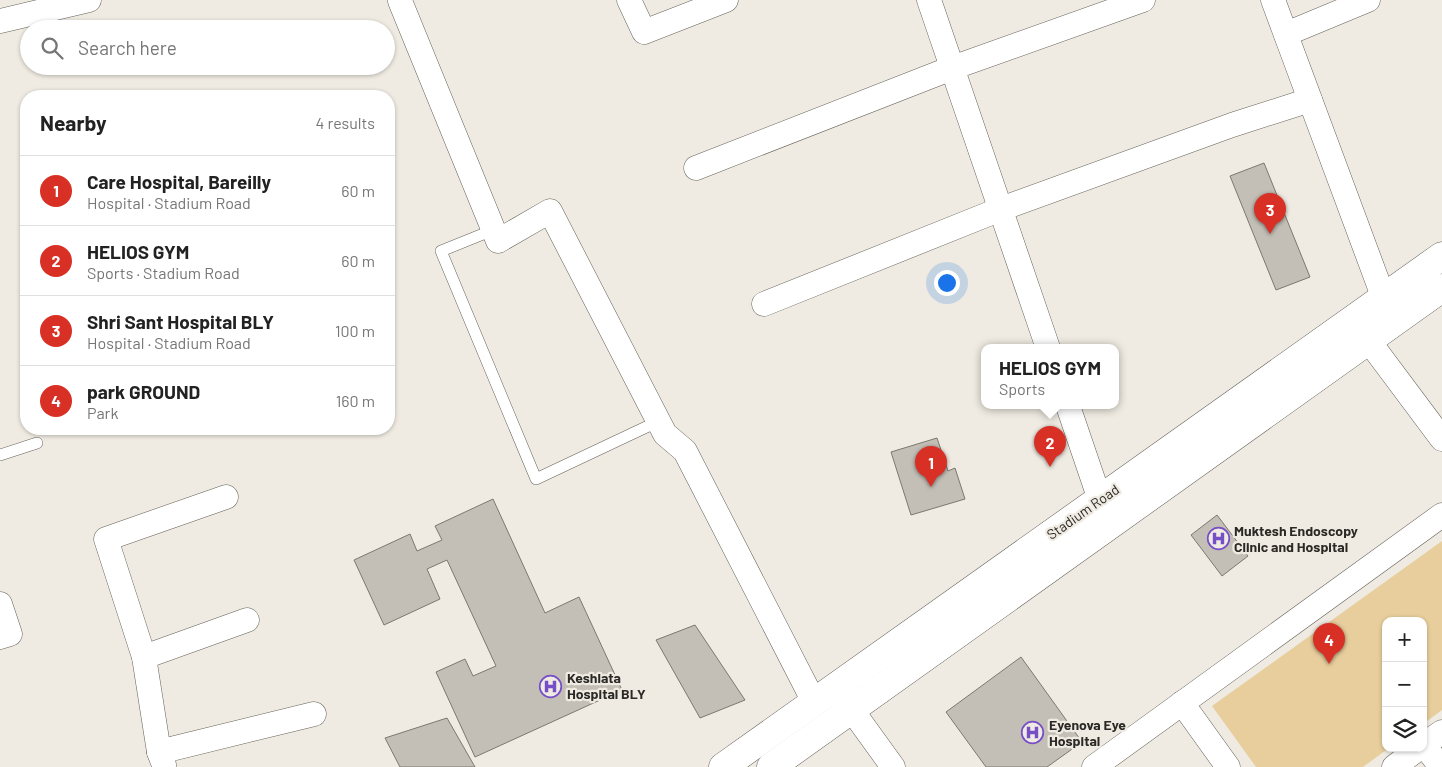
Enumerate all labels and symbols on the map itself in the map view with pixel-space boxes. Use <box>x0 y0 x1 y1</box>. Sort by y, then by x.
pin: 3 <box>1254 193 1286 234</box>
your location <box>934 270 960 296</box>
pin: 2 <box>1034 426 1066 467</box>
pin: 1 <box>915 446 947 487</box>
street label: Stadium Road <box>1043 480 1122 543</box>
place label: Muktesh Endoscopy Clinic and Hospital <box>1234 522 1358 555</box>
hospital icon: Muktesh Endoscopy Clinic and Hospital <box>1206 527 1230 551</box>
pin: 4 <box>1313 623 1345 664</box>
place label: Keshlata Hospital BLY <box>567 669 646 702</box>
hospital icon: Keshlata Hospital BLY <box>539 674 563 698</box>
place label: Eyenova Eye Hospital <box>1049 716 1126 749</box>
hospital icon: Eyenova Eye Hospital <box>1021 721 1045 745</box>

